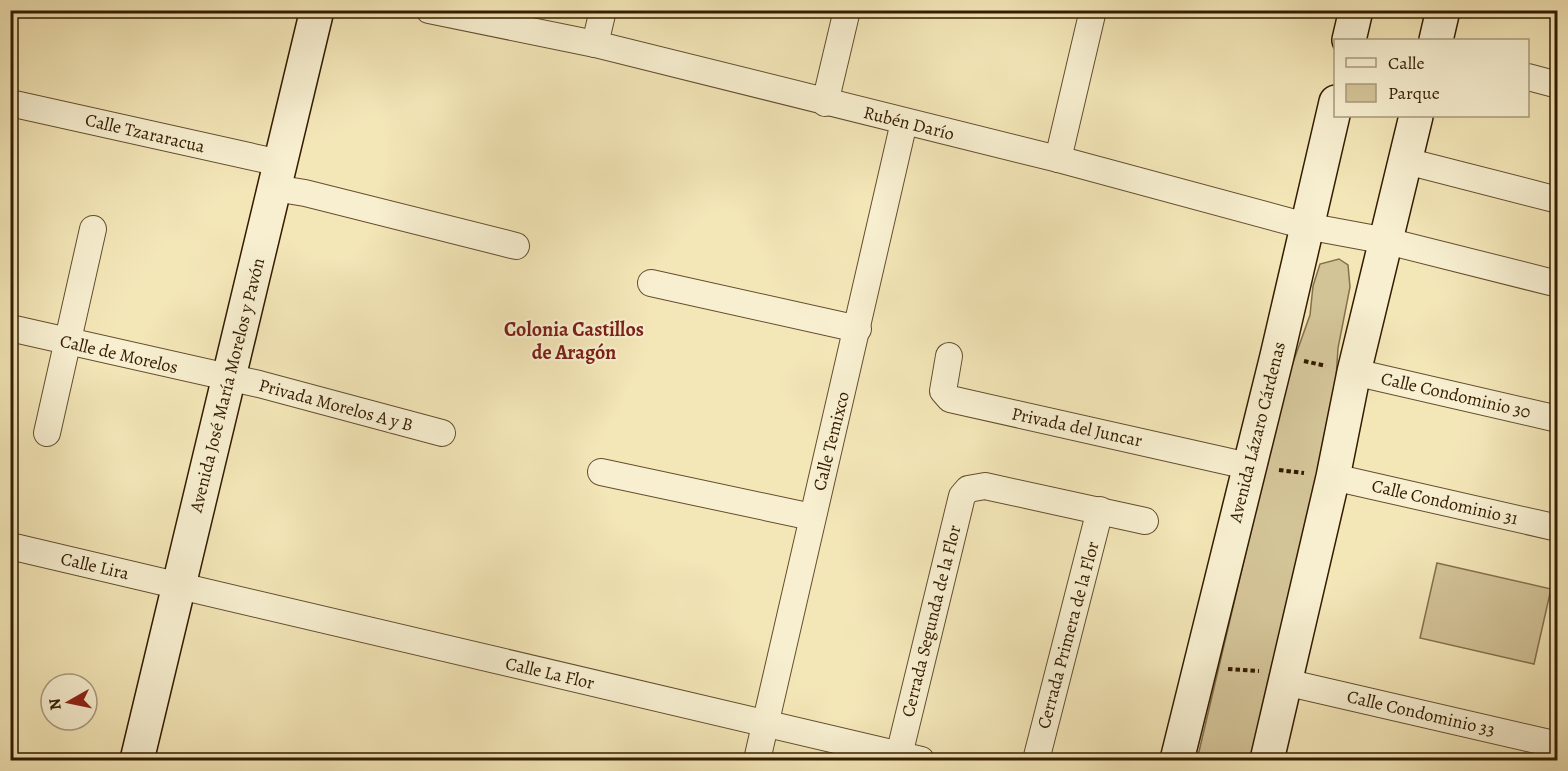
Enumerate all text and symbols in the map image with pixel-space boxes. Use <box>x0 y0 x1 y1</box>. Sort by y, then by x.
legend <box>1334 39 1529 117</box>
text: Calle <box>1388 51 1425 75</box>
text: Parque <box>1388 81 1440 105</box>
street label: Rubén Darío <box>861 100 957 146</box>
street label: Calle Tzararacua <box>83 108 208 159</box>
street label: Avenida José María Morelos y Pavón <box>183 255 270 516</box>
district label: Colonia Castillos de Aragón <box>504 316 644 366</box>
street label: Calle de Morelos <box>58 329 180 379</box>
street label: Avenida Lázaro Cárdenas <box>1223 339 1291 526</box>
street label: Calle Condominio 30 <box>1379 366 1533 424</box>
street label: Privada Morelos A y B <box>256 373 416 437</box>
street label: Calle Temixco <box>807 389 855 493</box>
street label: Privada del Juncar <box>1010 401 1145 453</box>
street label: Calle Condominio 31 <box>1369 473 1521 531</box>
street label: Cerrada Segunda de la Flor <box>896 522 966 719</box>
street label: Cerrada Primera de la Flor <box>1031 539 1105 731</box>
street label: Calle Lira <box>59 547 132 586</box>
street label: Calle La Flor <box>503 651 597 695</box>
north arrow <box>39 672 99 732</box>
street label: Calle Condominio 33 <box>1345 684 1497 742</box>
text: N <box>43 696 67 712</box>

